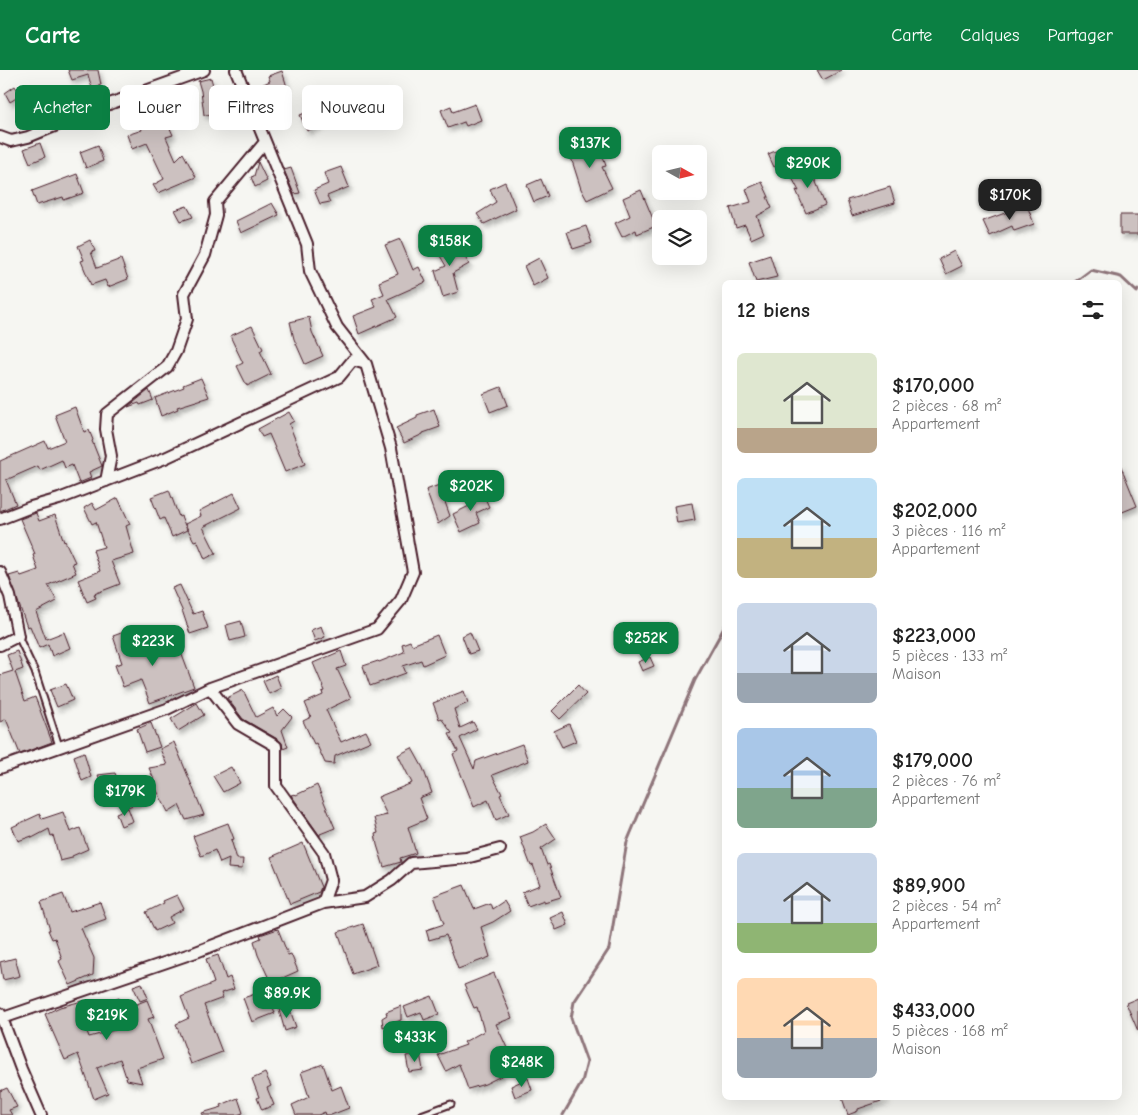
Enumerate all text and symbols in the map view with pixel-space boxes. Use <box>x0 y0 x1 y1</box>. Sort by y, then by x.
text: Carte <box>25 21 80 49</box>
text: Carte <box>891 25 932 46</box>
text: Calques <box>960 25 1020 46</box>
text: Partager <box>1048 25 1113 46</box>
chip: Acheter <box>15 85 110 130</box>
chip: Louer <box>120 85 199 130</box>
chip: Filtres <box>209 85 292 130</box>
chip: Nouveau <box>302 85 403 130</box>
pin: $137K <box>555 126 625 169</box>
text: $137K <box>570 134 610 152</box>
north arrow <box>652 145 708 200</box>
map controls <box>652 145 707 265</box>
pin: $290K <box>773 146 843 189</box>
text: $290K <box>786 154 830 172</box>
pin: $170K <box>975 178 1045 221</box>
text: $170K <box>989 186 1031 204</box>
button: layers <box>652 210 707 265</box>
pin: $158K <box>415 224 485 267</box>
text: $158K <box>429 232 471 250</box>
icon: filters <box>1079 296 1107 324</box>
text: 12 biens <box>737 298 810 322</box>
icon: home <box>777 373 837 433</box>
text: $170,000 <box>892 373 974 397</box>
text: 2 pièces · 68 m² <box>892 397 1001 415</box>
text: Appartement <box>892 415 980 433</box>
pin: $202K <box>436 470 506 512</box>
text: $202K <box>449 477 493 495</box>
icon: home <box>777 498 837 558</box>
text: $202,000 <box>892 498 978 522</box>
text: 3 pièces · 116 m² <box>892 522 1005 540</box>
text: Appartement <box>892 540 980 558</box>
pin: $252K <box>611 622 681 664</box>
icon: home <box>777 623 837 683</box>
text: $223,000 <box>892 623 976 647</box>
pin: $223K <box>118 624 188 667</box>
text: $252K <box>624 629 668 647</box>
text: $223K <box>132 632 174 650</box>
text: 5 pièces · 133 m² <box>892 647 1007 665</box>
text: Maison <box>892 665 941 683</box>
icon: home <box>777 748 837 808</box>
text: $179,000 <box>892 748 973 772</box>
text: 2 pièces · 76 m² <box>892 772 1000 790</box>
pin: $179K <box>90 774 160 817</box>
text: $179K <box>105 782 145 800</box>
text: Appartement <box>892 790 980 808</box>
icon: home <box>777 873 837 933</box>
text: $89,900 <box>892 873 965 897</box>
text: 2 pièces · 54 m² <box>892 897 1001 915</box>
text: Appartement <box>892 915 980 933</box>
pin: $89.9K <box>246 976 328 1019</box>
text: $89.9K <box>264 984 310 1002</box>
pin: $219K <box>72 998 142 1041</box>
icon: home <box>777 998 837 1058</box>
text: $433,000 <box>892 998 975 1022</box>
text: $219K <box>86 1006 128 1024</box>
pin: $433K <box>380 1020 450 1063</box>
text: 5 pièces · 168 m² <box>892 1022 1008 1040</box>
text: $433K <box>394 1028 436 1046</box>
text: Maison <box>892 1040 941 1058</box>
pin: $248K <box>487 1046 557 1088</box>
text: $248K <box>501 1053 543 1071</box>

